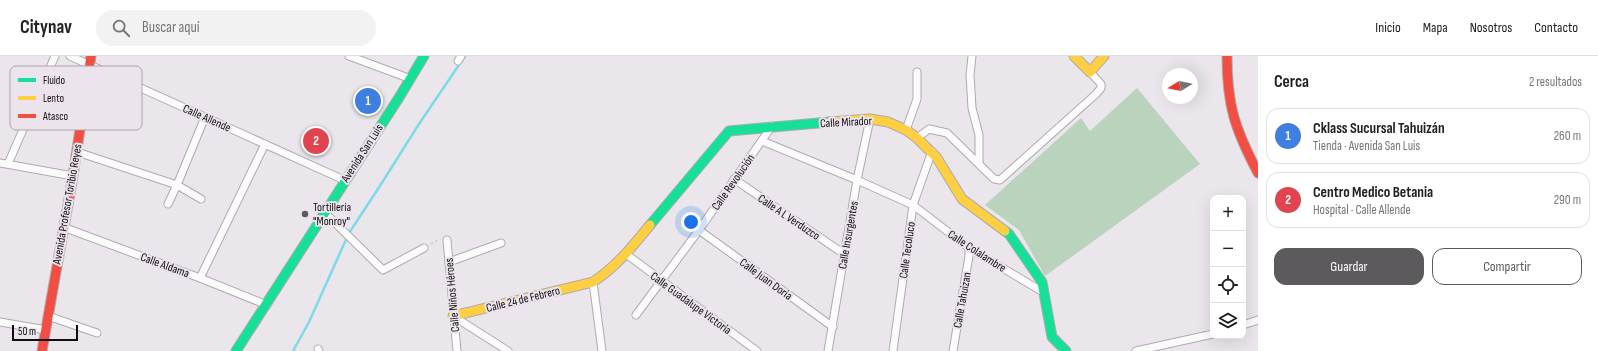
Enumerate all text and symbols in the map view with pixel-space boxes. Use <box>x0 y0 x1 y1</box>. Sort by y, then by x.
search box <box>96 10 376 46</box>
text: Citynav <box>20 16 72 39</box>
icon: search <box>110 17 132 39</box>
text: Buscar aquí <box>142 18 200 37</box>
text: Inicio <box>1375 19 1401 36</box>
text: Mapa <box>1423 19 1448 36</box>
text: Nosotros <box>1470 19 1512 36</box>
text: Contacto <box>1534 19 1578 36</box>
legend <box>10 66 142 130</box>
north arrow <box>1162 68 1198 104</box>
text: Cerca <box>1274 72 1309 92</box>
text: Fluido <box>43 74 65 87</box>
text: 2 resultados <box>1529 74 1582 90</box>
pin: 1 <box>355 86 381 116</box>
text: Lento <box>43 92 64 105</box>
street label: Calle Allende <box>180 101 233 136</box>
text: Atasco <box>42 110 69 123</box>
street label: Calle Mirador <box>820 114 873 131</box>
text: Cklass Sucursal Tahuizán <box>1313 119 1445 138</box>
street label: Avenida San Luis <box>338 121 387 186</box>
pin: 2 <box>303 126 329 156</box>
text: 1 <box>1285 128 1291 144</box>
text: 260 m <box>1554 128 1581 144</box>
text: Tienda · Avenida San Luis <box>1313 138 1420 154</box>
street label: Avenida Profesor Toribio Reyes <box>49 143 85 266</box>
street label: Calle Revolución <box>708 151 758 213</box>
text: Centro Medico Betania <box>1313 183 1433 202</box>
street label: Calle A L Verduzco <box>755 191 823 244</box>
text: 2 <box>1285 192 1291 208</box>
text: 290 m <box>1554 192 1581 208</box>
map controls <box>1210 195 1246 339</box>
button: + <box>1210 195 1246 231</box>
place label: Tortillería "Monroy" <box>313 200 352 229</box>
street label: Calle Insurgentes <box>835 200 862 270</box>
text: Hospital · Calle Allende <box>1313 202 1411 218</box>
marker: Tortillería "Monroy" <box>300 209 310 219</box>
your location <box>681 212 701 232</box>
street label: Calle Tecoluco <box>896 221 919 279</box>
street label: Calle Colalambre <box>945 227 1009 276</box>
button: − <box>1210 231 1246 267</box>
button: Guardar <box>1274 248 1424 285</box>
button: Compartir <box>1432 248 1582 285</box>
street label: Calle Aldama <box>138 250 192 281</box>
street label: Calle Juan Doria <box>736 255 795 304</box>
street label: Calle Niños Héroes <box>442 257 463 333</box>
button: locate <box>1210 267 1246 303</box>
street label: Calle Guadalupe Victoria <box>647 269 735 338</box>
street label: Calle Tahuizan <box>950 271 975 329</box>
street label: Calle 24 de Febrero <box>485 283 562 316</box>
button: layers <box>1210 303 1246 339</box>
scale bar <box>12 323 78 342</box>
text: 50 m <box>18 325 36 338</box>

